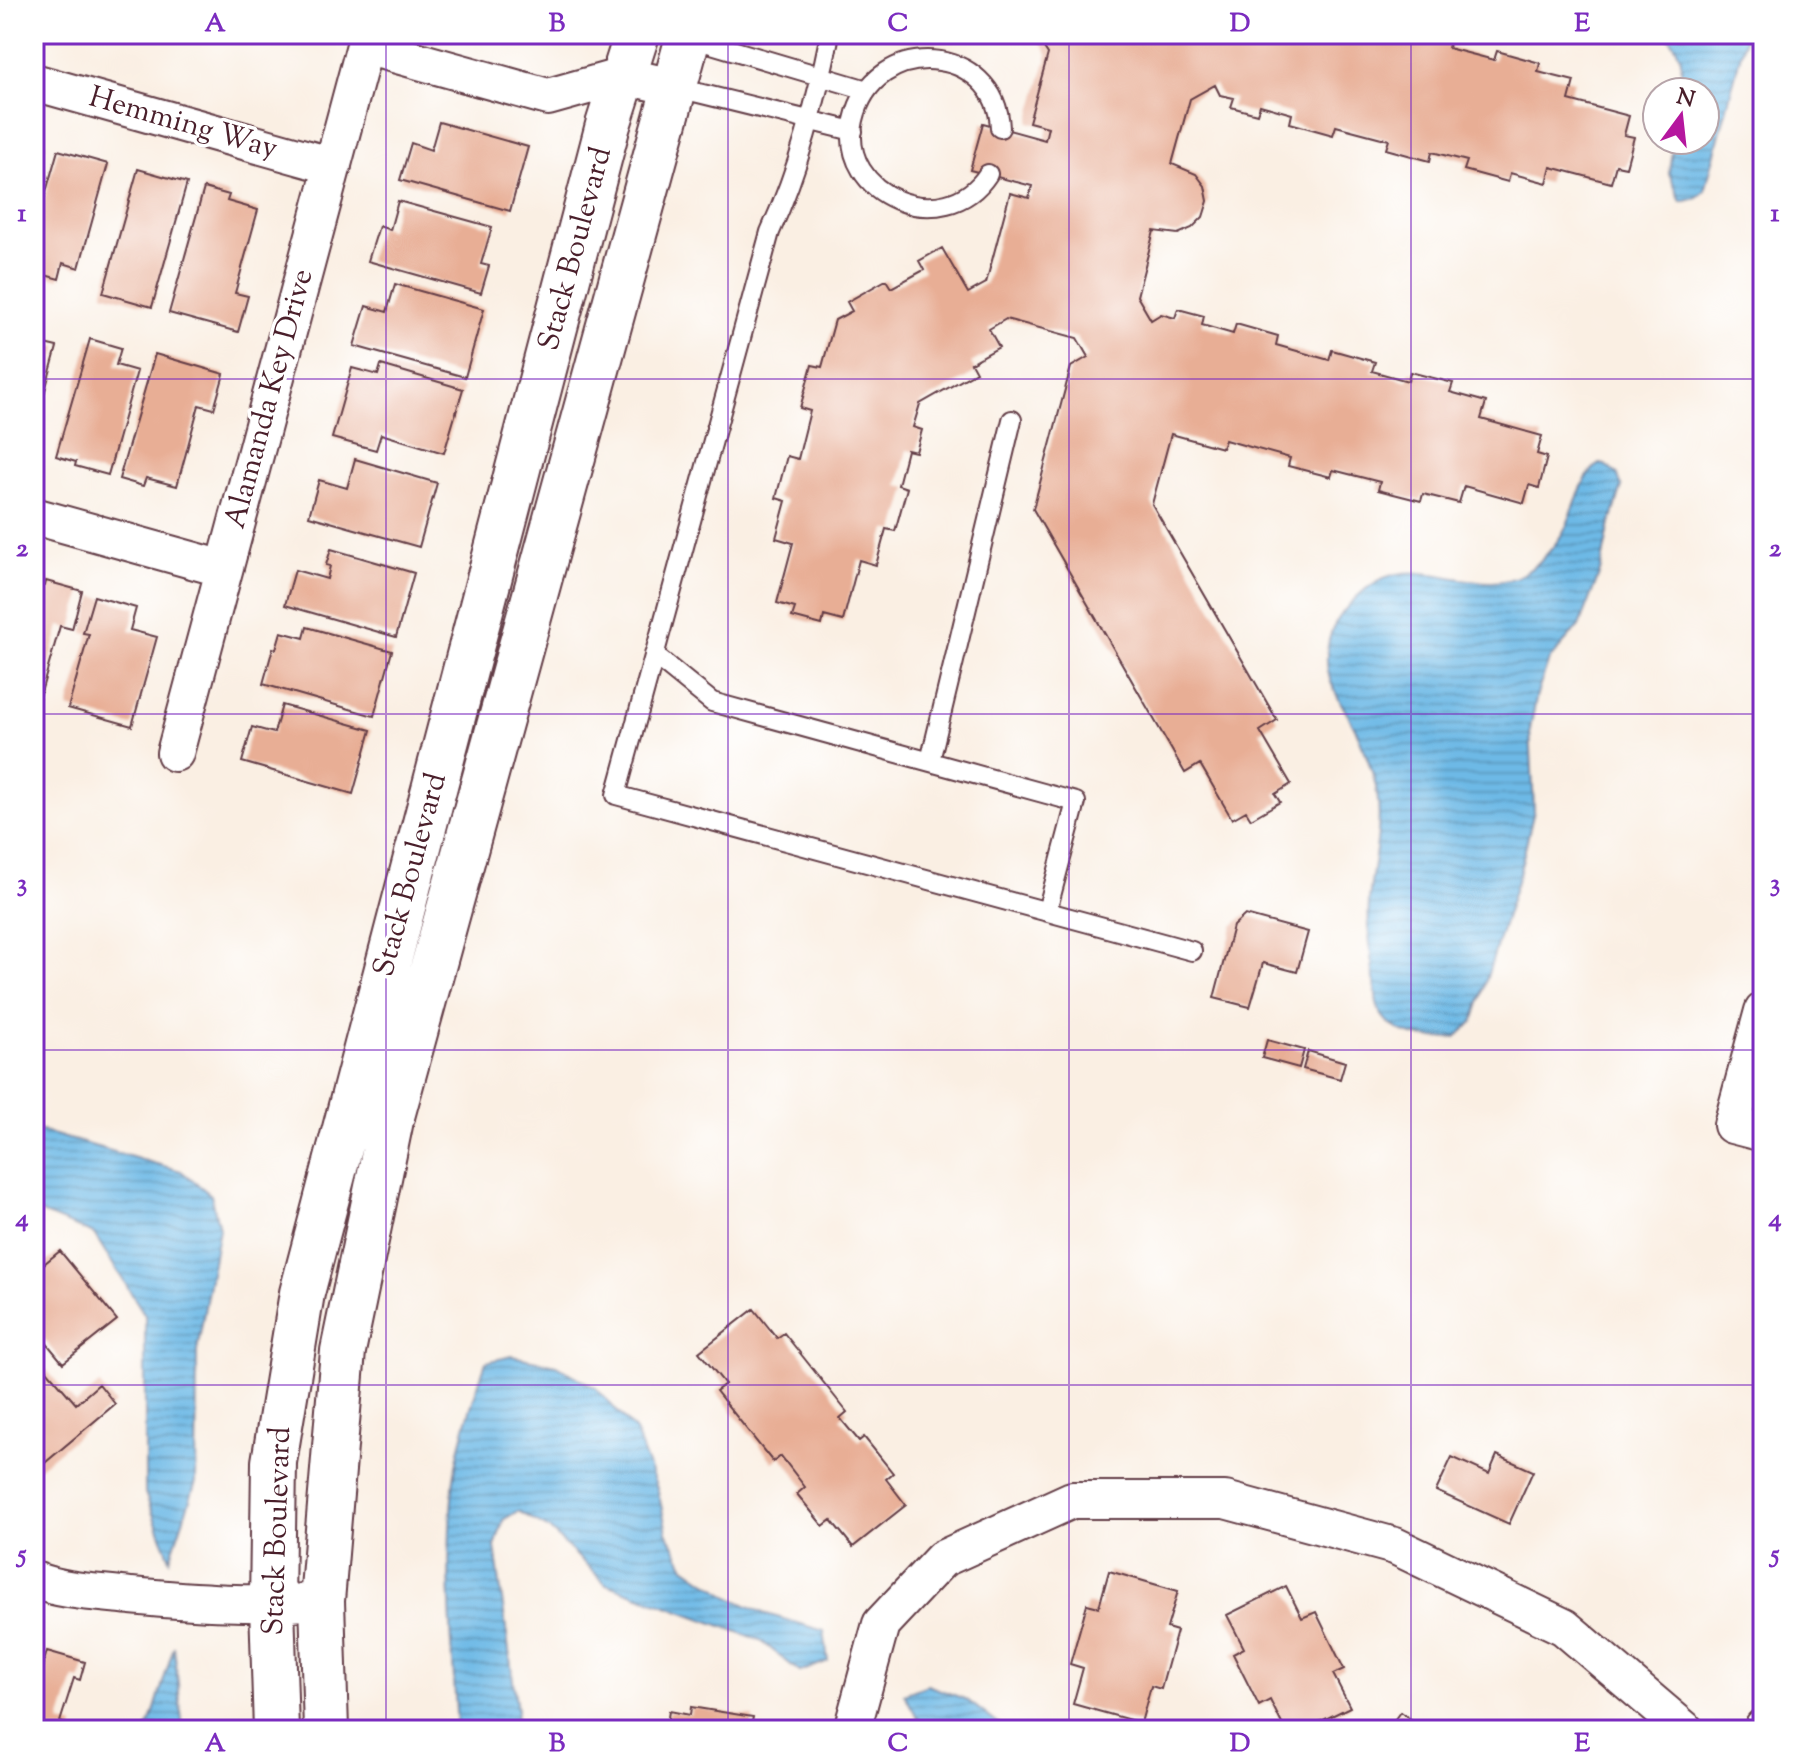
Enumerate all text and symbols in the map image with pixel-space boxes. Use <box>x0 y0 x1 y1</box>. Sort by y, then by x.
text: A <box>204 6 226 43</box>
text: B <box>549 6 566 43</box>
text: C <box>888 6 908 43</box>
text: D <box>1230 6 1250 43</box>
text: E <box>1574 6 1590 43</box>
north arrow <box>1641 76 1721 156</box>
street label: Hemming Way <box>84 77 282 171</box>
text: N <box>1673 82 1698 117</box>
street label: Stack Boulevard <box>528 142 624 356</box>
text: 1 <box>18 196 27 233</box>
text: 1 <box>1771 196 1780 233</box>
street label: Alamanda Key Drive <box>215 264 325 534</box>
text: 2 <box>16 531 29 568</box>
text: 2 <box>1769 531 1782 568</box>
street label: Stack Boulevard <box>363 768 459 982</box>
text: 3 <box>17 866 27 903</box>
text: 3 <box>1770 866 1780 903</box>
text: 4 <box>14 1201 29 1238</box>
text: 4 <box>1767 1201 1782 1238</box>
street label: Stack Boulevard <box>253 1426 303 1636</box>
text: 5 <box>16 1537 27 1574</box>
text: 5 <box>1769 1537 1780 1574</box>
text: A <box>204 1726 226 1763</box>
text: B <box>549 1726 566 1763</box>
text: C <box>888 1726 908 1763</box>
text: D <box>1230 1726 1250 1763</box>
text: E <box>1574 1726 1590 1763</box>

